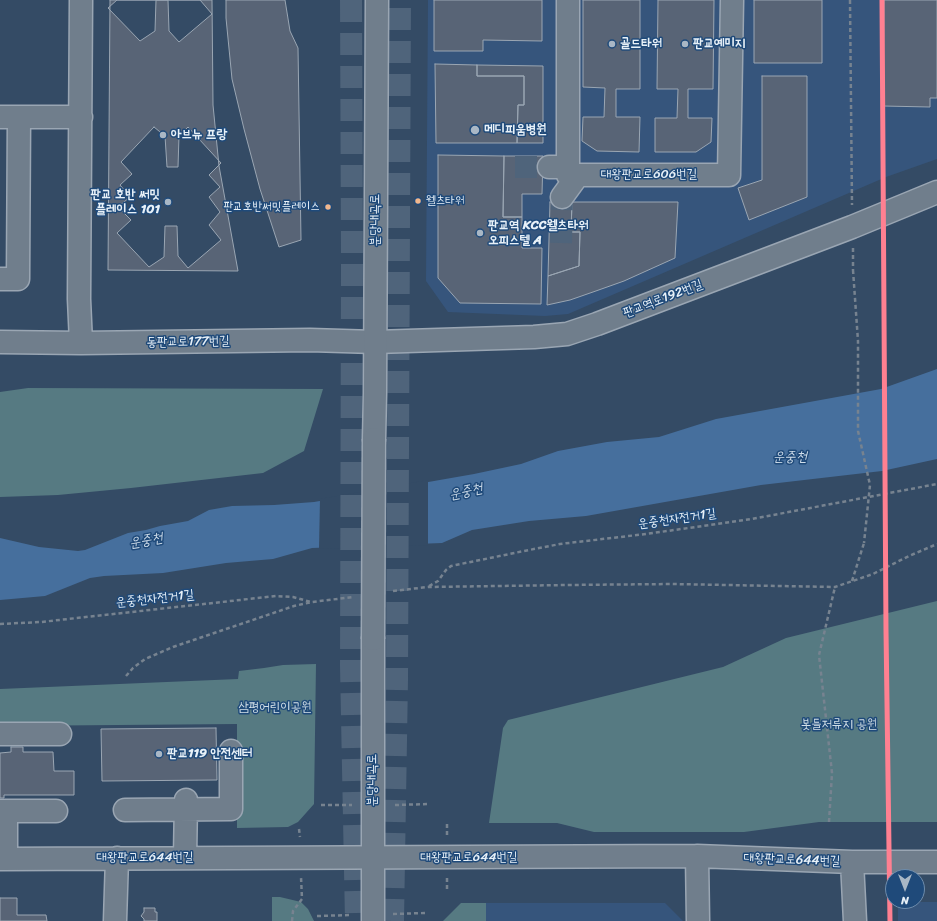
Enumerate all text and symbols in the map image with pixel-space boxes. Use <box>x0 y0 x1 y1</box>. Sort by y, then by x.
place label: 골드타워 <box>620 36 662 52</box>
place label: 판교예미지 <box>693 36 745 52</box>
marker: 골드타워 <box>607 39 617 49</box>
marker: 판교예미지 <box>680 39 690 49</box>
place label: 메디피움병원 <box>484 122 547 138</box>
marker: 메디피움병원 <box>469 124 481 136</box>
place label: 아브뉴 프랑 <box>171 127 227 143</box>
marker: 아브뉴 프랑 <box>158 130 168 140</box>
street label: 대왕판교로606번길 <box>601 167 697 183</box>
place label: 판교 호반 써밋 플레이스 101 <box>90 187 160 218</box>
street label: 분당내곡로 <box>368 194 384 246</box>
place label: 웰츠타워 <box>426 194 465 208</box>
marker: 웰츠타워 <box>413 196 423 206</box>
marker: 판교 호반 써밋 플레이스 101 <box>163 197 173 207</box>
place label: 판교호반써밋플레이스 <box>223 200 320 214</box>
marker: 판교호반써밋플레이스 <box>323 202 333 212</box>
place label: 판교역 KCC웰츠타워 오피스텔 A <box>488 218 588 249</box>
marker: 판교역 KCC웰츠타워 오피스텔 A <box>475 228 485 238</box>
street label: 판교역로192번길 <box>621 277 705 321</box>
street label: 동판교로177번길 <box>146 333 230 351</box>
water label: 운중천 <box>773 449 807 465</box>
water label: 운중천 <box>448 480 484 504</box>
street label: 운중천자전거1길 <box>637 506 717 532</box>
water label: 운중천 <box>128 530 164 552</box>
street label: 운중천자전거1길 <box>115 587 195 611</box>
park label: 삼평어린이공원 <box>238 700 312 716</box>
park label: 봇들저류지 공원 <box>801 717 877 733</box>
place label: 판교119 안전센터 <box>167 746 252 762</box>
marker: 판교119 안전센터 <box>154 749 164 759</box>
street label: 분당내곡로 <box>365 754 381 806</box>
street label: 대왕판교로644번길 <box>97 850 193 866</box>
street label: 대왕판교로644번길 <box>421 850 517 866</box>
street label: 대왕판교로644번길 <box>743 851 841 869</box>
north arrow <box>885 869 925 909</box>
text: N <box>901 891 909 910</box>

